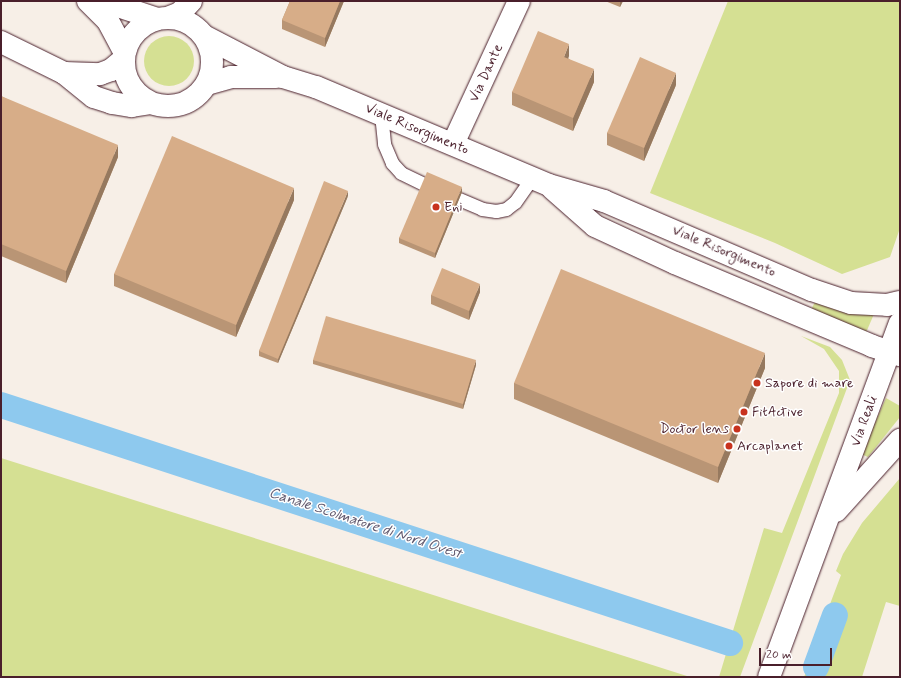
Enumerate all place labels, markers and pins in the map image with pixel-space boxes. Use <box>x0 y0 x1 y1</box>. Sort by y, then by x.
place label: Eni <box>444 199 462 215</box>
marker: Eni <box>431 202 441 212</box>
place label: Sapore di mare <box>765 375 852 391</box>
marker: Sapore di mare <box>752 378 762 388</box>
place label: FitActive <box>752 404 803 420</box>
marker: FitActive <box>739 407 749 417</box>
place label: Doctor lens <box>664 421 729 437</box>
marker: Doctor lens <box>732 424 742 434</box>
place label: Arcaplanet <box>737 438 803 454</box>
marker: Arcaplanet <box>724 441 734 451</box>

